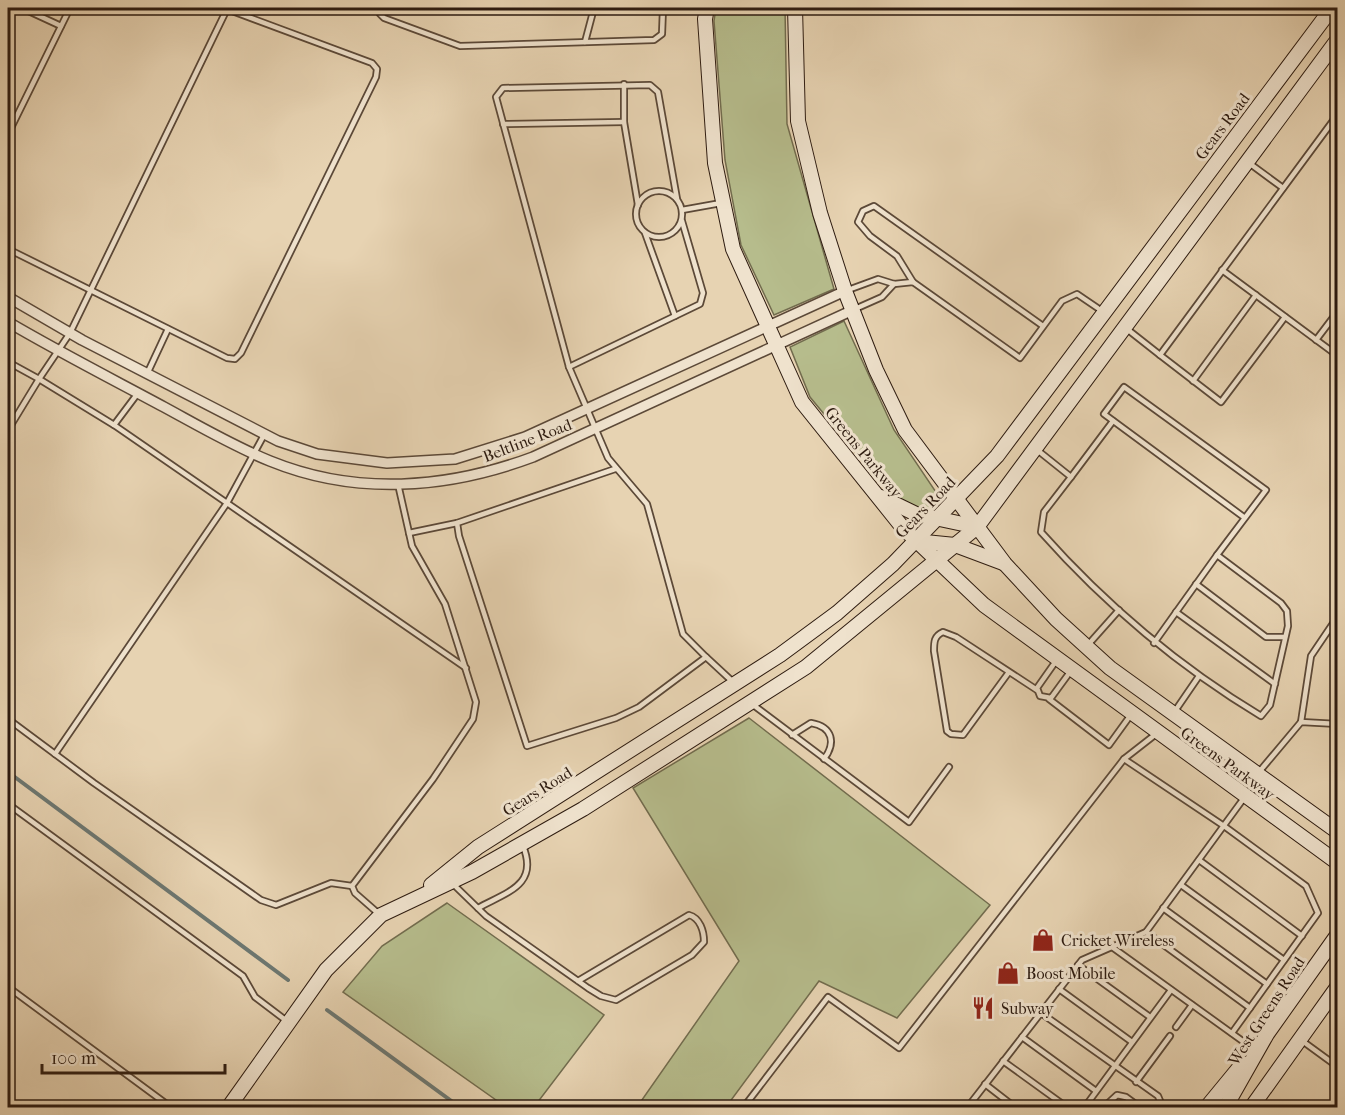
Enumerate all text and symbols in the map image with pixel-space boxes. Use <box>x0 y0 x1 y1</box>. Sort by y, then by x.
street label: Gears Road <box>1191 89 1254 163</box>
street label: Greens Parkway <box>821 403 906 502</box>
street label: Beltline Road <box>480 415 575 466</box>
street label: Gears Road <box>891 472 960 542</box>
street label: Greens Parkway <box>1177 723 1279 804</box>
street label: Gears Road <box>499 762 576 820</box>
shop icon: Cricket Wireless <box>1030 927 1056 953</box>
place label: Cricket Wireless <box>1061 931 1174 950</box>
street label: West Greens Road <box>1224 953 1309 1070</box>
shop icon: Boost Mobile <box>995 960 1021 986</box>
place label: Boost Mobile <box>1026 964 1116 983</box>
restaurant icon: Subway <box>970 995 996 1021</box>
place label: Subway <box>1001 999 1054 1018</box>
scale bar <box>42 1037 225 1075</box>
text: 100 m <box>51 1048 96 1069</box>

